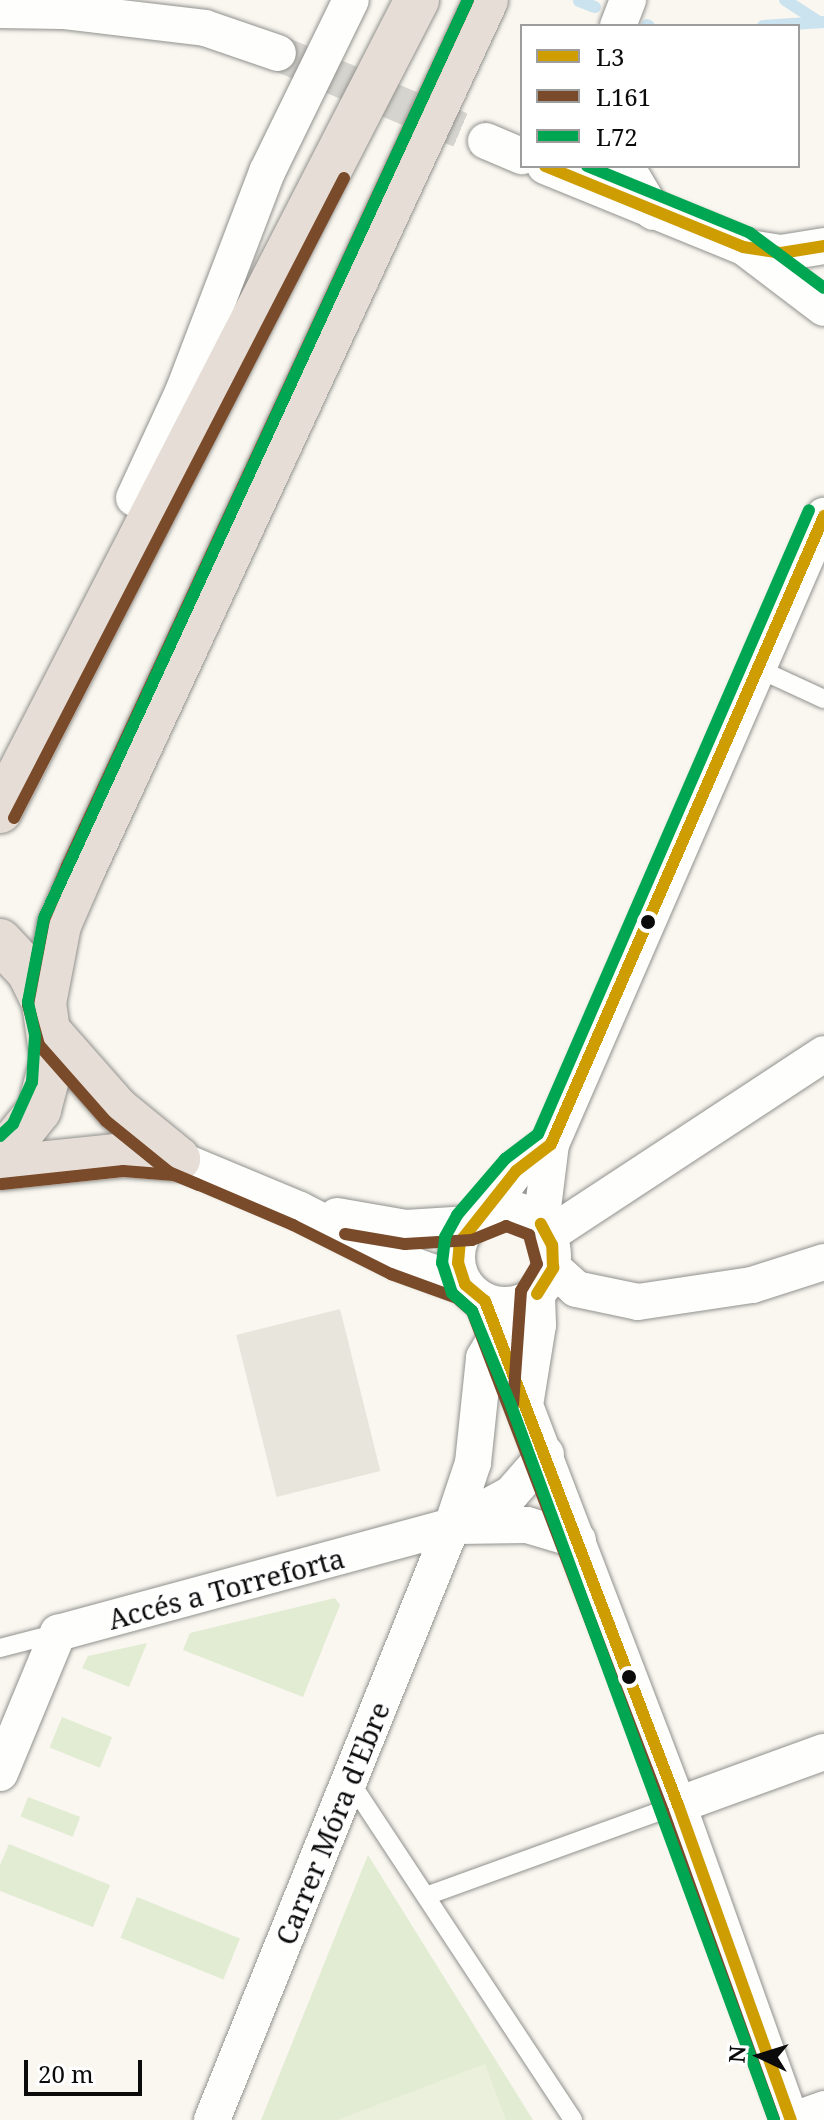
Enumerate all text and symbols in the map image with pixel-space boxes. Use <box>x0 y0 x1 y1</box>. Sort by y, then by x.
legend <box>520 24 800 168</box>
text: L3 <box>596 40 624 73</box>
text: L161 <box>596 80 651 113</box>
text: L72 <box>596 120 638 153</box>
unlabelled marker <box>640 914 656 930</box>
street label: Accés a Torreforta <box>104 1540 348 1636</box>
unlabelled marker <box>621 1669 637 1685</box>
street label: Carrer Móra d'Ebre <box>268 1697 396 1949</box>
north arrow <box>720 2016 800 2096</box>
scale bar <box>28 2044 146 2094</box>
text: N <box>720 2045 752 2064</box>
text: 20 m <box>38 2057 94 2090</box>

